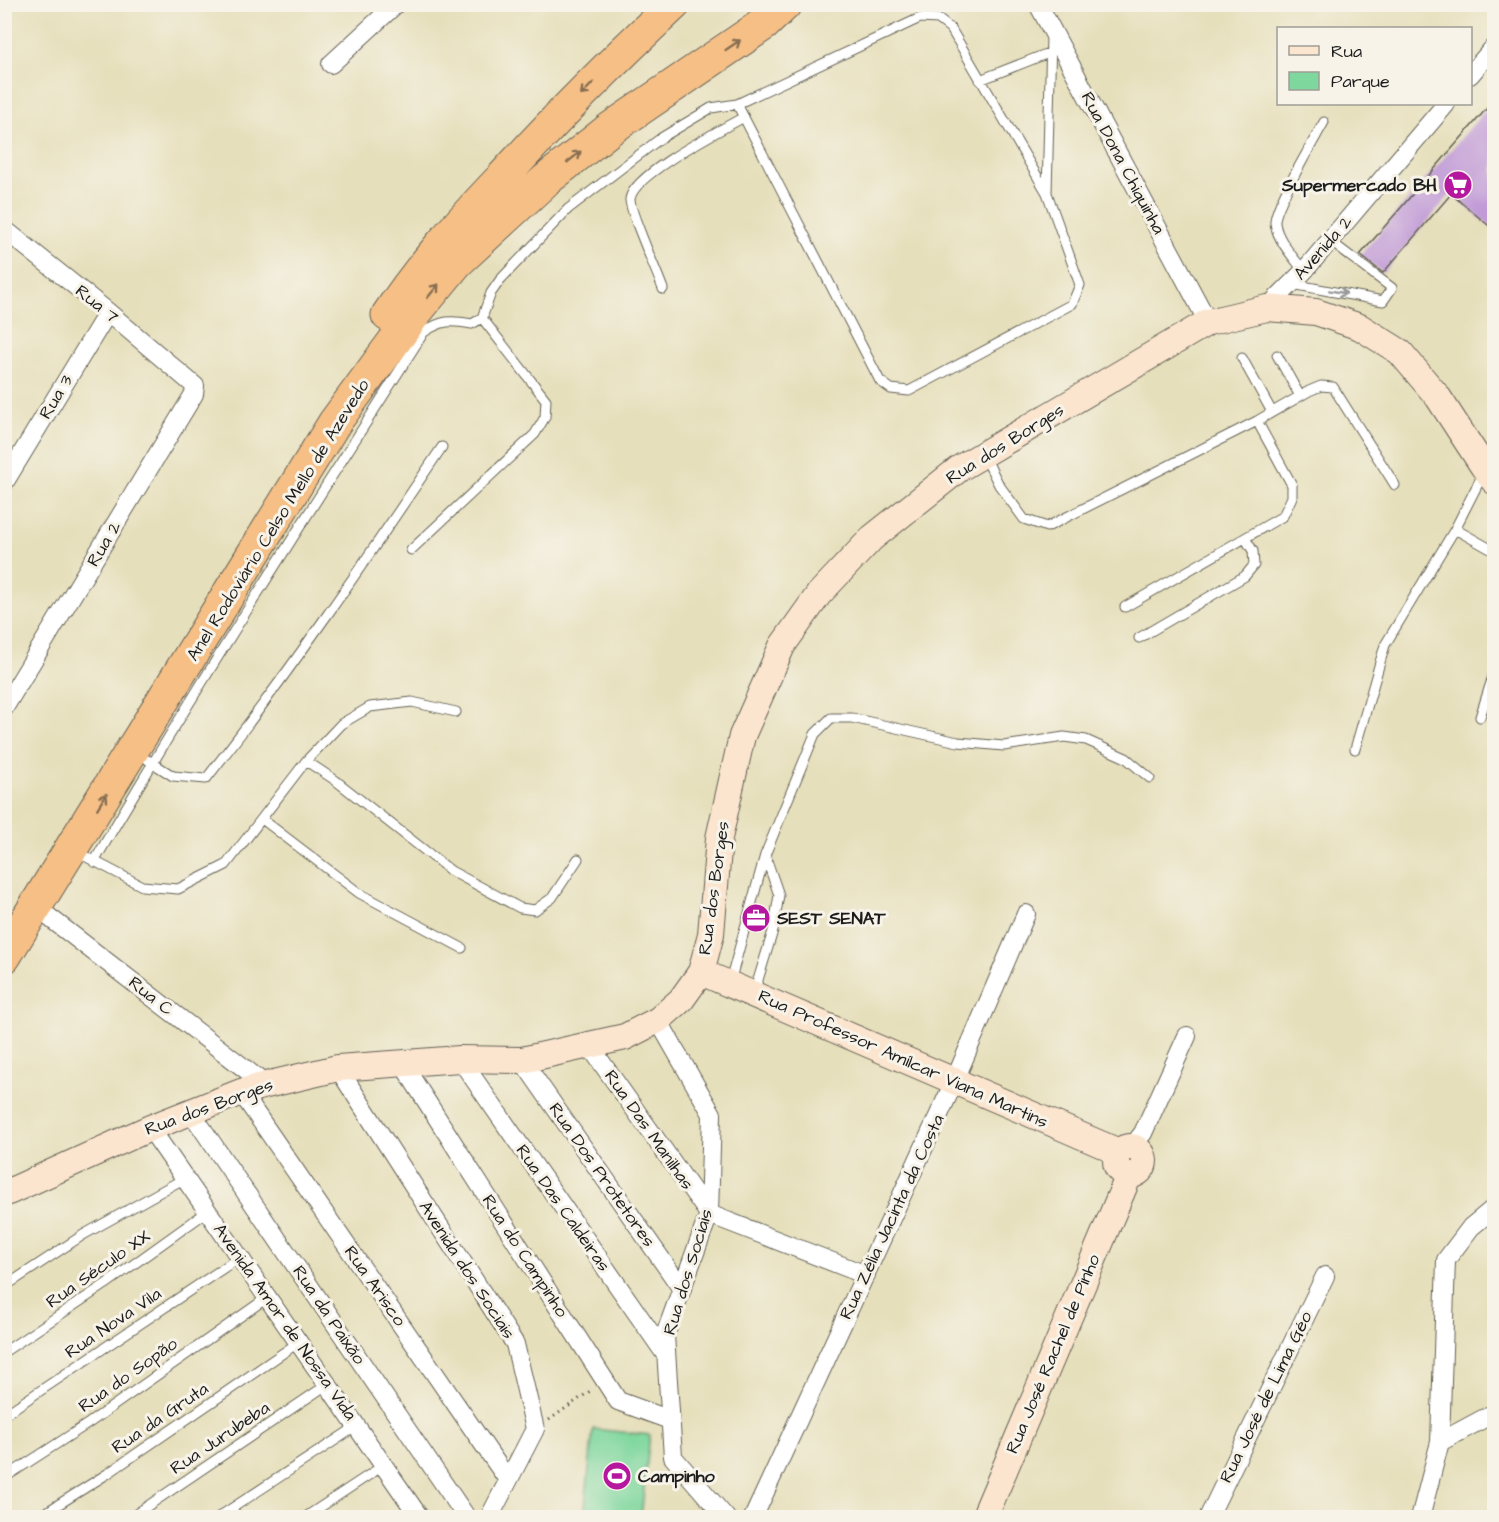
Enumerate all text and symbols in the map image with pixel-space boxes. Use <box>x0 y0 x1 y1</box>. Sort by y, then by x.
legend <box>1277 27 1472 105</box>
one-way arrow <box>725 39 741 51</box>
text: Rua <box>1331 39 1362 64</box>
text: Parque <box>1331 69 1390 94</box>
one-way arrow <box>580 81 594 96</box>
street label: Rua Dona Chiquinha <box>1075 87 1171 239</box>
one-way arrow <box>566 151 582 164</box>
supermarket icon: Supermercado BH <box>1442 169 1474 201</box>
place label: Supermercado BH <box>1281 173 1437 198</box>
street label: Avenida 2 <box>1288 210 1359 286</box>
street label: Rua 7 <box>70 279 124 329</box>
one-way arrow <box>426 284 440 299</box>
one-way arrow <box>1327 287 1347 298</box>
street label: Rua 3 <box>33 370 79 424</box>
street label: Anel Rodoviário Celso Mello de Azevedo <box>181 374 375 666</box>
street label: Rua dos Borges <box>941 398 1069 491</box>
street label: Rua 2 <box>81 516 128 571</box>
one-way arrow <box>97 793 109 810</box>
street label: Rua dos Borges <box>692 819 737 957</box>
office icon: SEST SENAT <box>740 902 772 934</box>
place label: SEST SENAT <box>776 906 886 931</box>
street label: Rua C <box>123 970 179 1022</box>
street label: Rua Professor Amílcar Viana Martins <box>754 984 1052 1134</box>
street label: Rua Das Manilhas <box>598 1065 700 1195</box>
street label: Rua dos Borges <box>141 1072 277 1143</box>
street label: Rua Dos Protetores <box>543 1098 661 1252</box>
street label: Rua Zélia Jacinta da Costa <box>833 1110 951 1324</box>
street label: Rua Das Caldeiras <box>510 1139 616 1277</box>
street label: Rua do Campinho <box>476 1190 574 1322</box>
street label: Avenida dos Sociais <box>413 1196 521 1344</box>
street label: Rua dos Sociais <box>657 1206 719 1338</box>
street label: Avenida Amor de Nossa Vida <box>207 1219 363 1425</box>
street label: Rua Século XX <box>41 1224 155 1314</box>
street label: Rua Arisco <box>338 1241 412 1331</box>
street label: Rua José Rachel de Pinho <box>1000 1250 1106 1458</box>
street label: Rua da Paixão <box>286 1260 372 1370</box>
street label: Rua Nova Vila <box>60 1281 166 1365</box>
street label: Rua José de Lima Géo <box>1214 1307 1318 1487</box>
street label: Rua do Sopão <box>73 1332 183 1418</box>
street label: Rua da Gruta <box>107 1376 213 1460</box>
street label: Rua Jurubeba <box>165 1395 275 1481</box>
sports icon: Campinho <box>601 1460 633 1492</box>
place label: Campinho <box>638 1464 716 1489</box>

